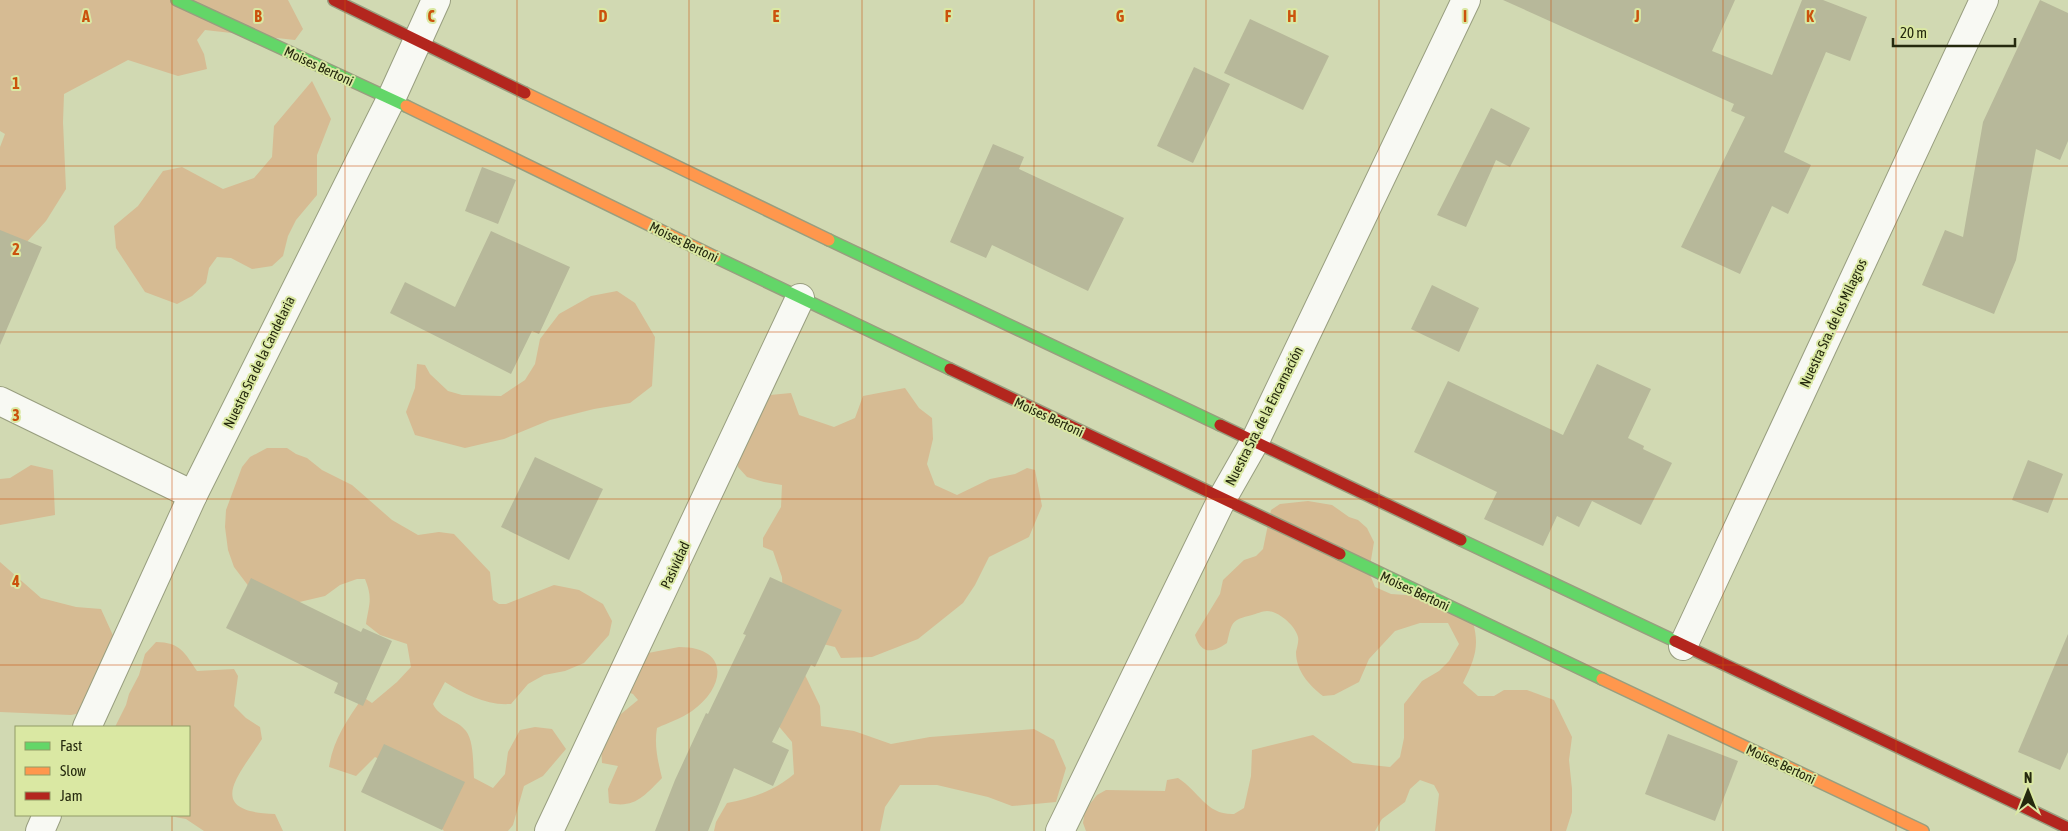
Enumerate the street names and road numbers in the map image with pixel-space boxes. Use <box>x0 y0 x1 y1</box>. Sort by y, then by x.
street label: Moises Bertoni <box>282 43 356 89</box>
street label: Moises Bertoni <box>647 218 721 266</box>
street label: Nuestra Sra. de los Milagros <box>1796 256 1870 390</box>
street label: Nuestra Sra de la Candelaria <box>220 294 298 430</box>
street label: Nuestra Sra. de la Encarnación <box>1222 344 1306 488</box>
street label: Moises Bertoni <box>1012 394 1086 440</box>
street label: Pasividad <box>657 539 693 591</box>
street label: Moises Bertoni <box>1378 568 1452 614</box>
street label: Moises Bertoni <box>1744 741 1818 787</box>

